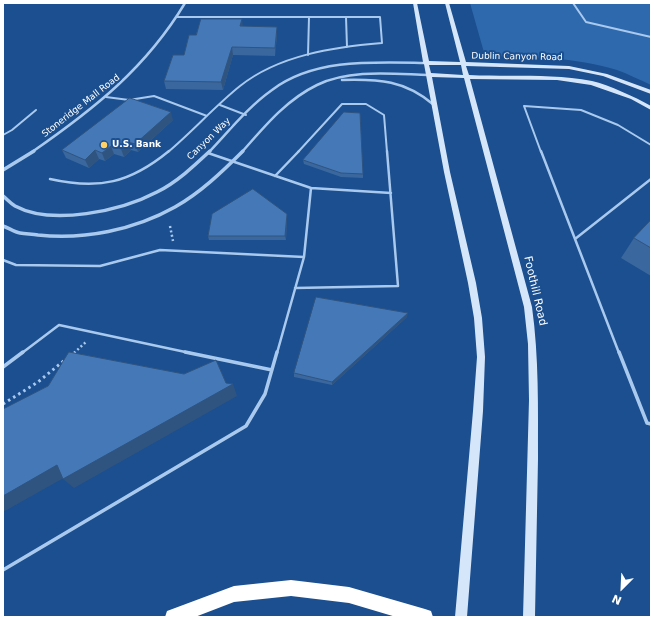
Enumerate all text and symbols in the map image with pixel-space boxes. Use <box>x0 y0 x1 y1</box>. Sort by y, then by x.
street label: Dublin Canyon Road <box>471 51 563 63</box>
street label: Stoneridge Mall Road <box>40 72 122 140</box>
street label: Canyon Way <box>185 116 233 162</box>
marker: U.S. Bank <box>99 140 109 150</box>
place label: U.S. Bank <box>112 140 161 150</box>
street label: Foothill Road <box>521 255 549 327</box>
north arrow <box>602 568 642 608</box>
text: N <box>610 592 624 607</box>

